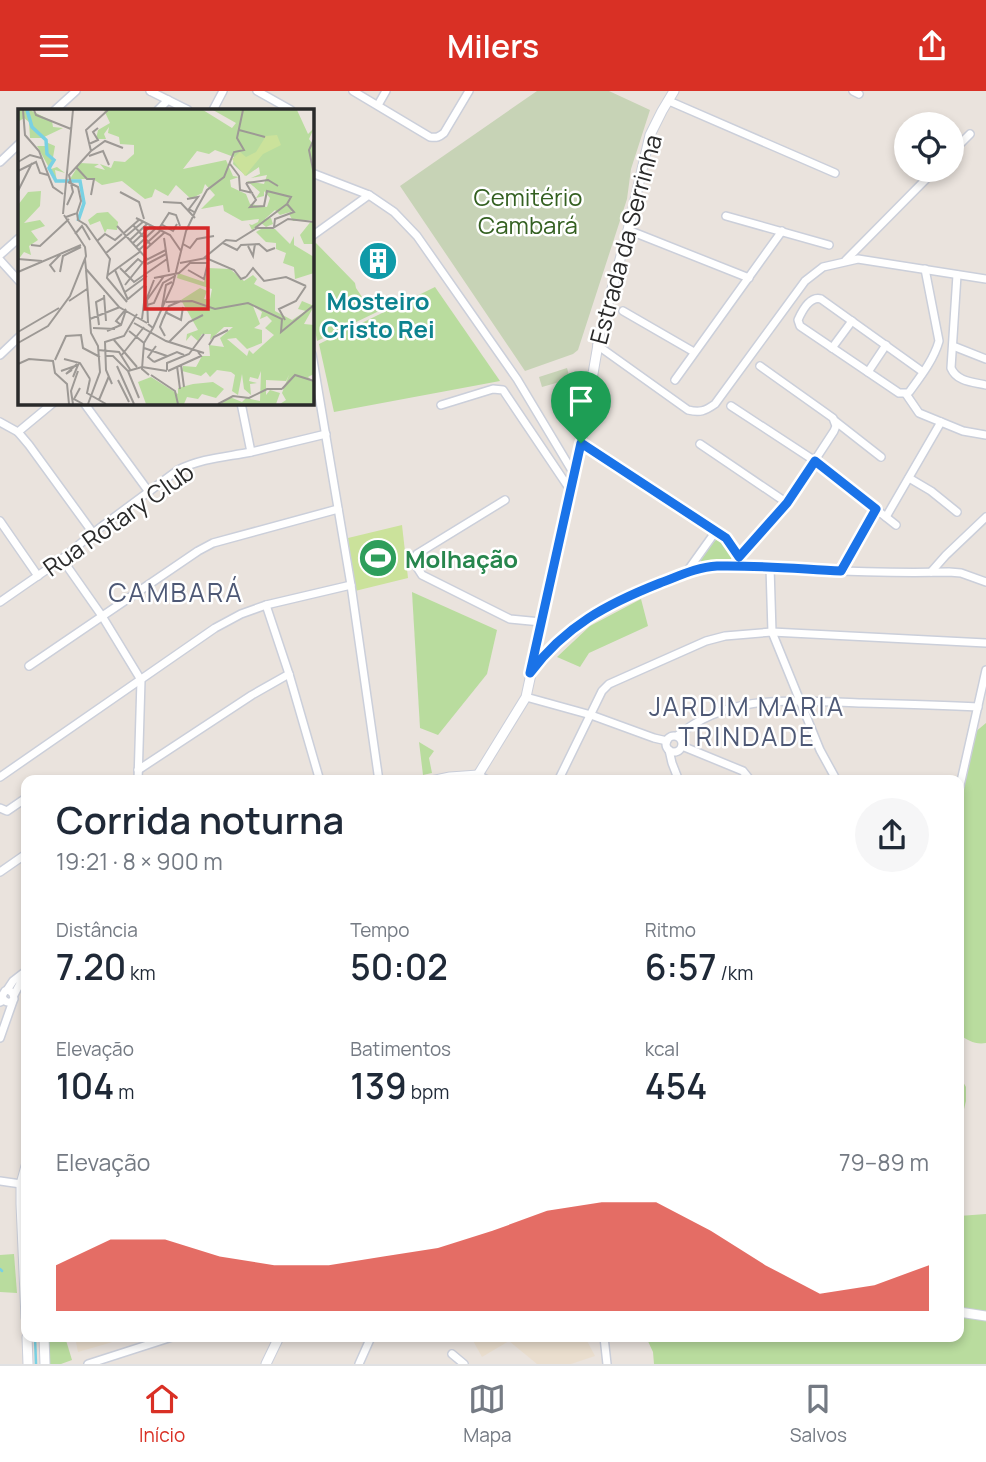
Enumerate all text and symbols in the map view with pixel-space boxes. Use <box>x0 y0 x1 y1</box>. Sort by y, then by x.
text: Milers <box>447 24 539 68</box>
icon: menu <box>35 27 73 65</box>
icon: share <box>913 27 951 65</box>
inset map <box>18 109 313 404</box>
map controls <box>894 112 964 182</box>
button: locate <box>894 112 964 182</box>
street label: Estrada da Serrinha <box>581 131 669 347</box>
park label: Cemitério Cambará <box>474 180 582 241</box>
building icon: Mosteiro Cristo Rei <box>357 240 399 282</box>
place label: Mosteiro Cristo Rei <box>321 284 435 345</box>
pin <box>551 371 611 443</box>
icon: arrive <box>562 382 600 420</box>
street label: Rua Rotary Club <box>36 455 200 583</box>
sports icon: Molhação <box>357 537 399 579</box>
place label: Molhação <box>405 542 518 575</box>
district label: CAMBARÁ <box>108 574 244 610</box>
district label: JARDIM MARIA TRINDADE <box>649 688 845 754</box>
text: Corrida noturna <box>56 793 344 845</box>
button: share <box>855 798 929 872</box>
text: 19:21 · 8 × 900 m <box>56 845 223 877</box>
text: Distância <box>56 917 138 943</box>
text: Tempo <box>350 917 410 943</box>
text: Ritmo <box>645 917 696 943</box>
text: 7.20 <box>56 943 126 991</box>
text: 50:02 <box>350 943 448 991</box>
text: 6:57 <box>645 943 717 991</box>
text: km <box>126 960 156 986</box>
text: /km <box>717 960 753 986</box>
text: Elevação <box>56 1036 134 1062</box>
text: Batimentos <box>350 1036 451 1062</box>
text: kcal <box>645 1036 679 1062</box>
text: 104 <box>56 1062 114 1110</box>
text: 139 <box>350 1062 407 1110</box>
text: 454 <box>645 1062 707 1110</box>
text: m <box>114 1079 134 1105</box>
text: bpm <box>407 1079 449 1105</box>
text: Elevação <box>56 1146 150 1178</box>
text: 79–89 m <box>839 1146 929 1178</box>
tab: Início <box>139 1380 185 1448</box>
tab: Mapa <box>463 1380 512 1448</box>
tab: Salvos <box>790 1380 847 1448</box>

